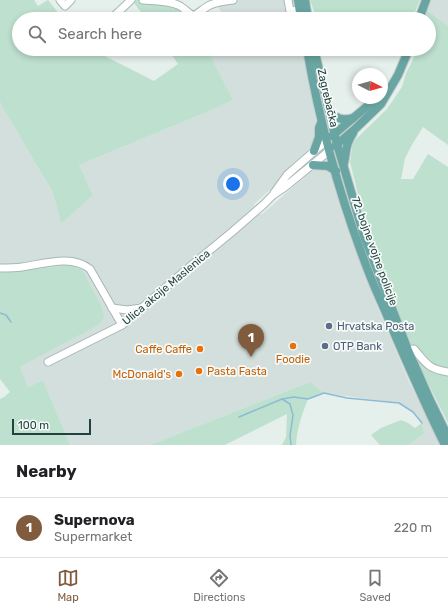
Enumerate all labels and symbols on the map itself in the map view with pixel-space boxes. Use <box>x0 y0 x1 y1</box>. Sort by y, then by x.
street label: Zagrebačka <box>314 68 341 129</box>
north arrow <box>352 68 388 104</box>
your location <box>223 174 243 194</box>
street label: 72. bojne vojne policije <box>349 195 400 307</box>
street label: Ulica akcije Maslenica <box>120 247 213 328</box>
place label: Hrvatska Posta <box>337 320 414 333</box>
marker: Hrvatska Posta <box>324 321 334 331</box>
pin: 1 <box>238 324 264 357</box>
place label: OTP Bank <box>333 340 382 353</box>
marker: Foodie <box>288 341 298 351</box>
marker: OTP Bank <box>320 341 330 351</box>
place label: Caffe Caffe <box>135 343 192 356</box>
marker: Caffe Caffe <box>195 344 205 354</box>
place label: Foodie <box>276 353 310 366</box>
place label: Pasta Fasta <box>207 365 267 378</box>
marker: Pasta Fasta <box>194 366 204 376</box>
place label: McDonald's <box>113 368 171 381</box>
marker: McDonald's <box>174 369 184 379</box>
scale bar <box>12 417 91 436</box>

